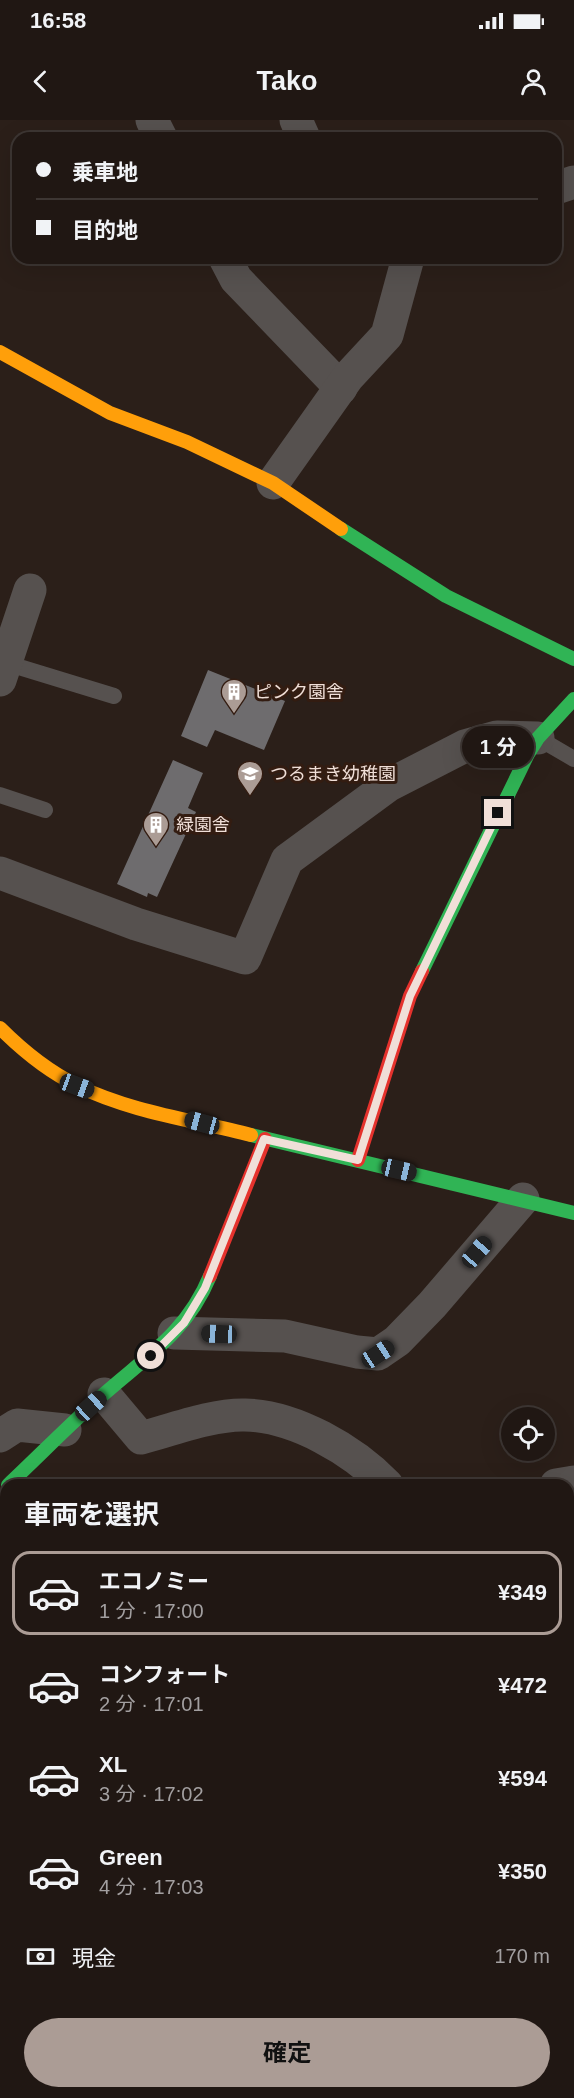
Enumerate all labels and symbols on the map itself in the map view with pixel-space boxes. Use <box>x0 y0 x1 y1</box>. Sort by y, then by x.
building icon: ピンク園舎 <box>219 677 249 715</box>
place label: ピンク園舎 <box>254 682 344 702</box>
callout: 1 分 <box>462 726 534 768</box>
school or university icon: つるまき幼稚園 <box>235 759 265 797</box>
place label: つるまき幼稚園 <box>270 764 396 784</box>
route end <box>484 799 511 826</box>
building icon: 緑園舎 <box>141 810 171 848</box>
place label: 緑園舎 <box>176 815 230 835</box>
car <box>57 1071 97 1101</box>
car <box>182 1110 222 1136</box>
car <box>379 1157 419 1183</box>
car <box>458 1233 496 1271</box>
car <box>201 1324 237 1344</box>
car <box>358 1337 398 1371</box>
route start <box>137 1342 164 1369</box>
car <box>72 1387 110 1425</box>

